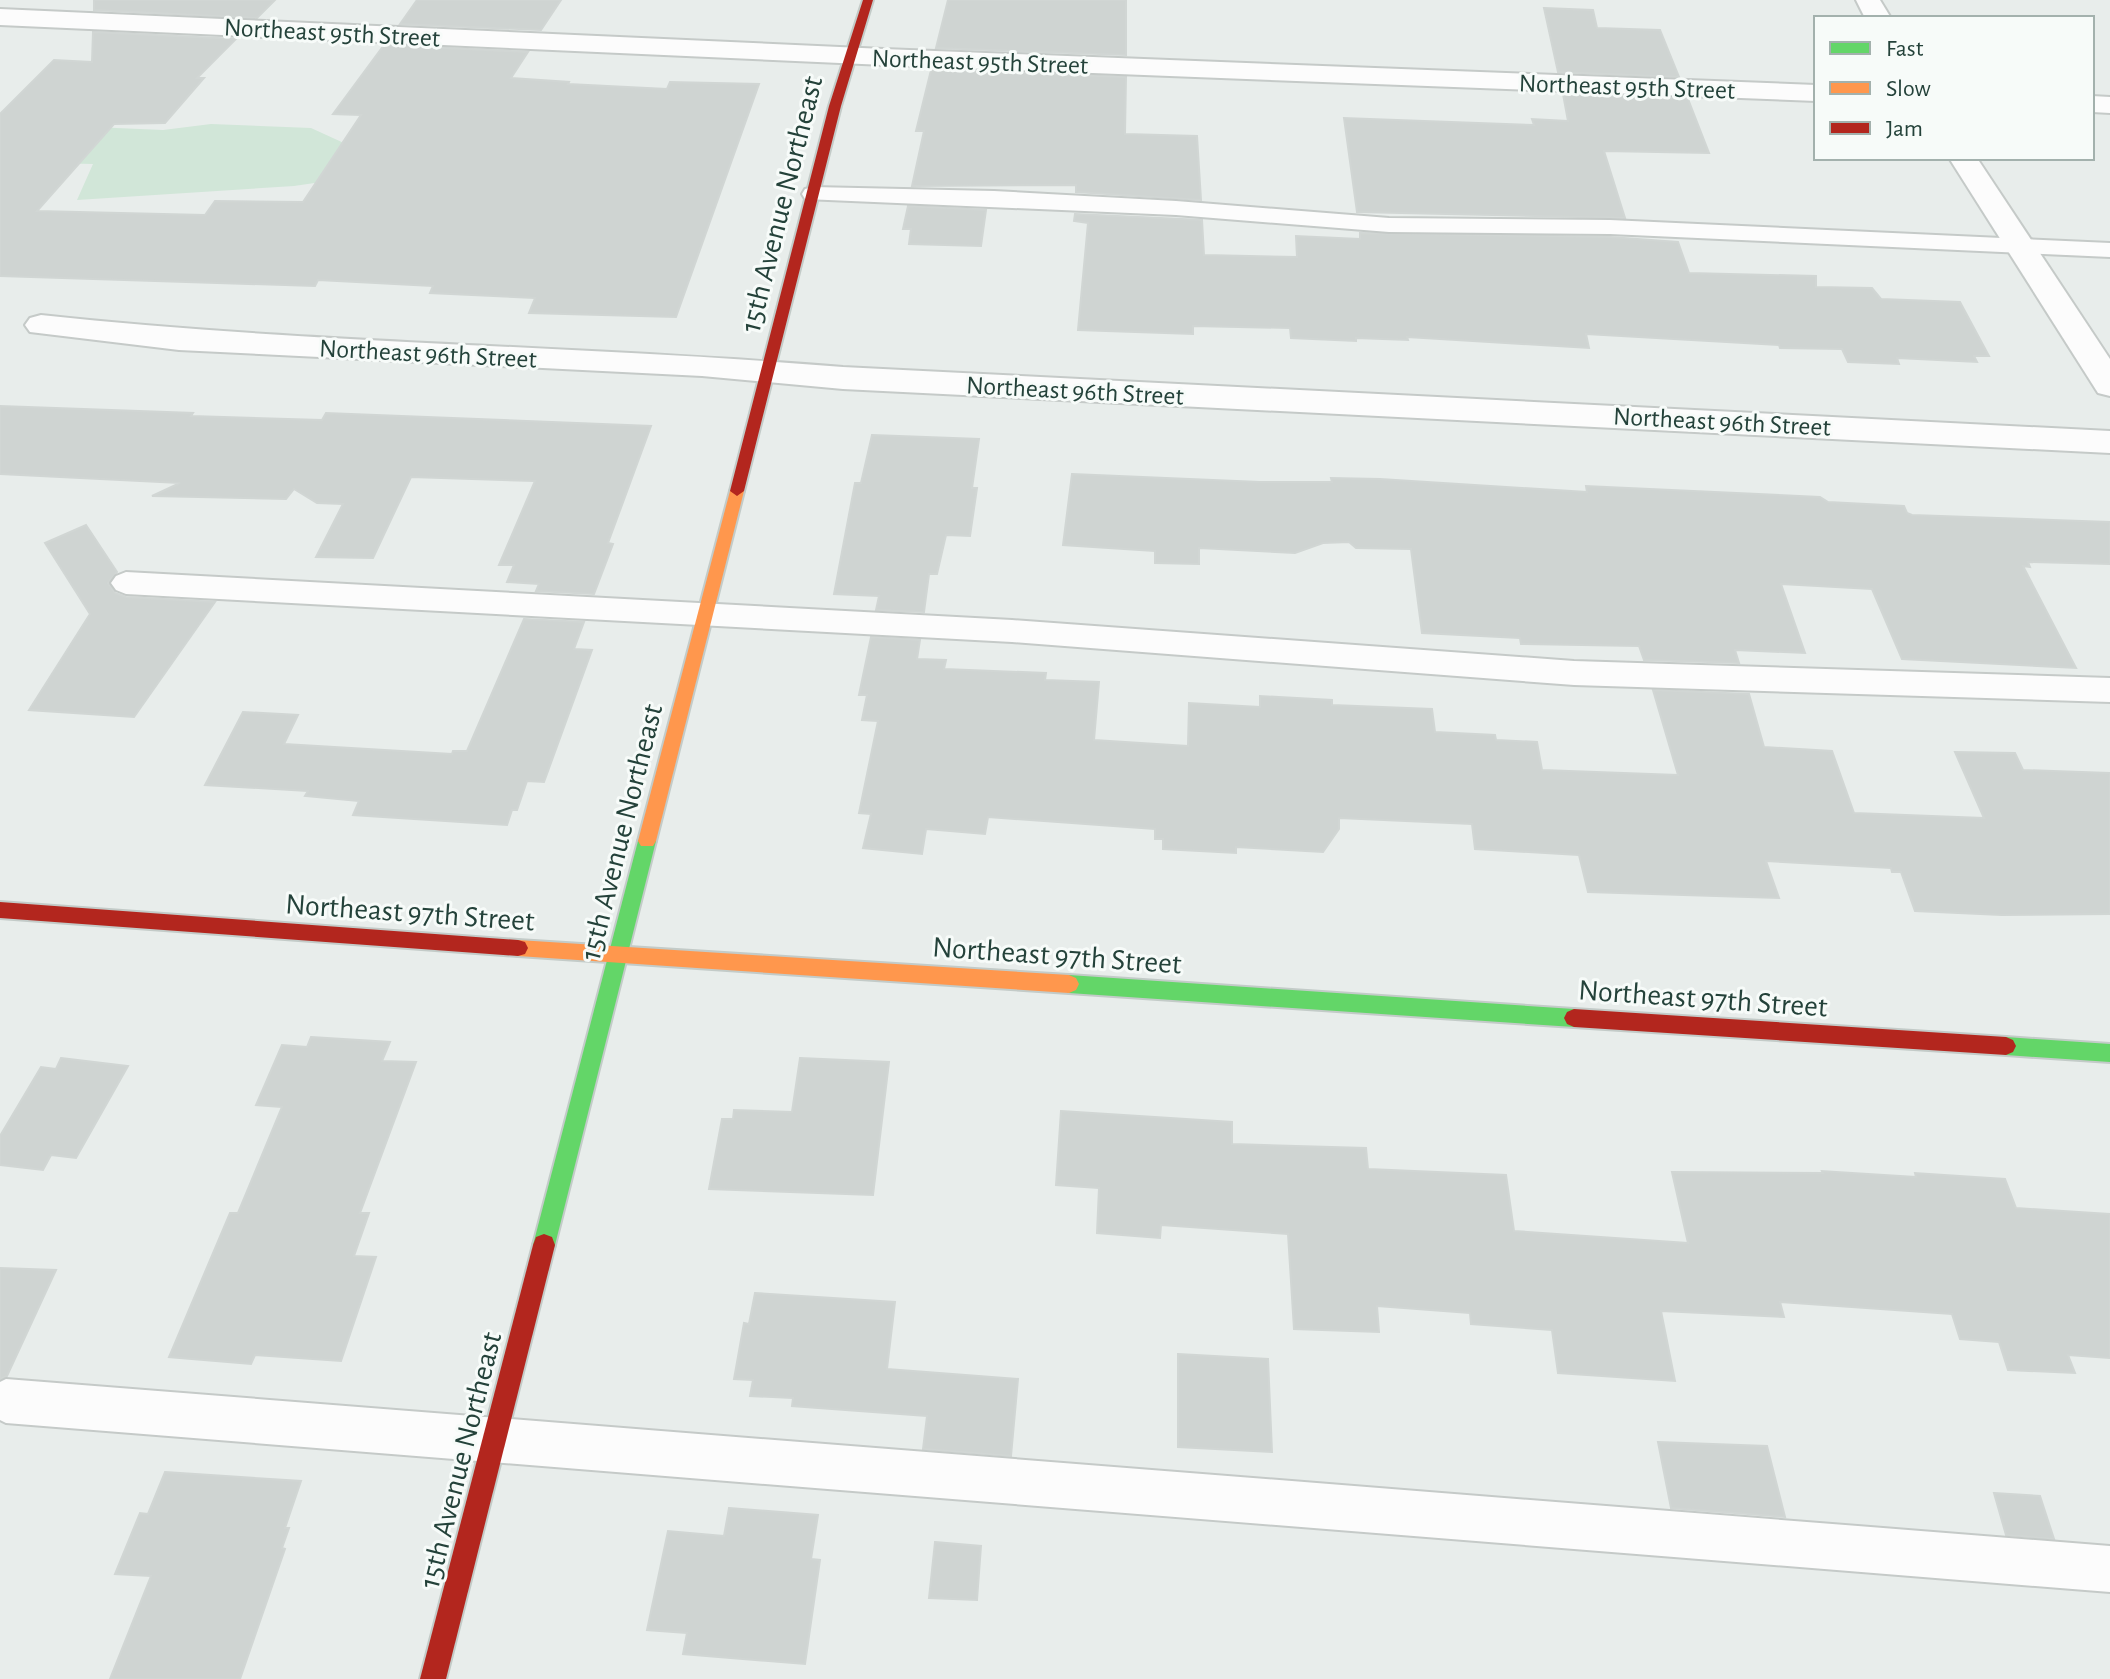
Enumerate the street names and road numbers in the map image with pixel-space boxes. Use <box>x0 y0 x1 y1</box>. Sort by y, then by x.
street label: Northeast 95th Street <box>223 14 441 52</box>
street label: Northeast 95th Street <box>871 45 1089 79</box>
street label: Northeast 95th Street <box>1518 70 1736 104</box>
street label: 15th Avenue Northeast <box>736 73 828 335</box>
street label: Northeast 96th Street <box>318 335 537 373</box>
street label: Northeast 96th Street <box>965 372 1184 410</box>
street label: Northeast 96th Street <box>1612 403 1831 441</box>
street label: 15th Avenue Northeast <box>576 701 668 963</box>
street label: Northeast 97th Street <box>284 889 536 937</box>
street label: Northeast 97th Street <box>931 932 1183 980</box>
street label: Northeast 97th Street <box>1577 975 1829 1023</box>
street label: 15th Avenue Northeast <box>415 1329 507 1591</box>

